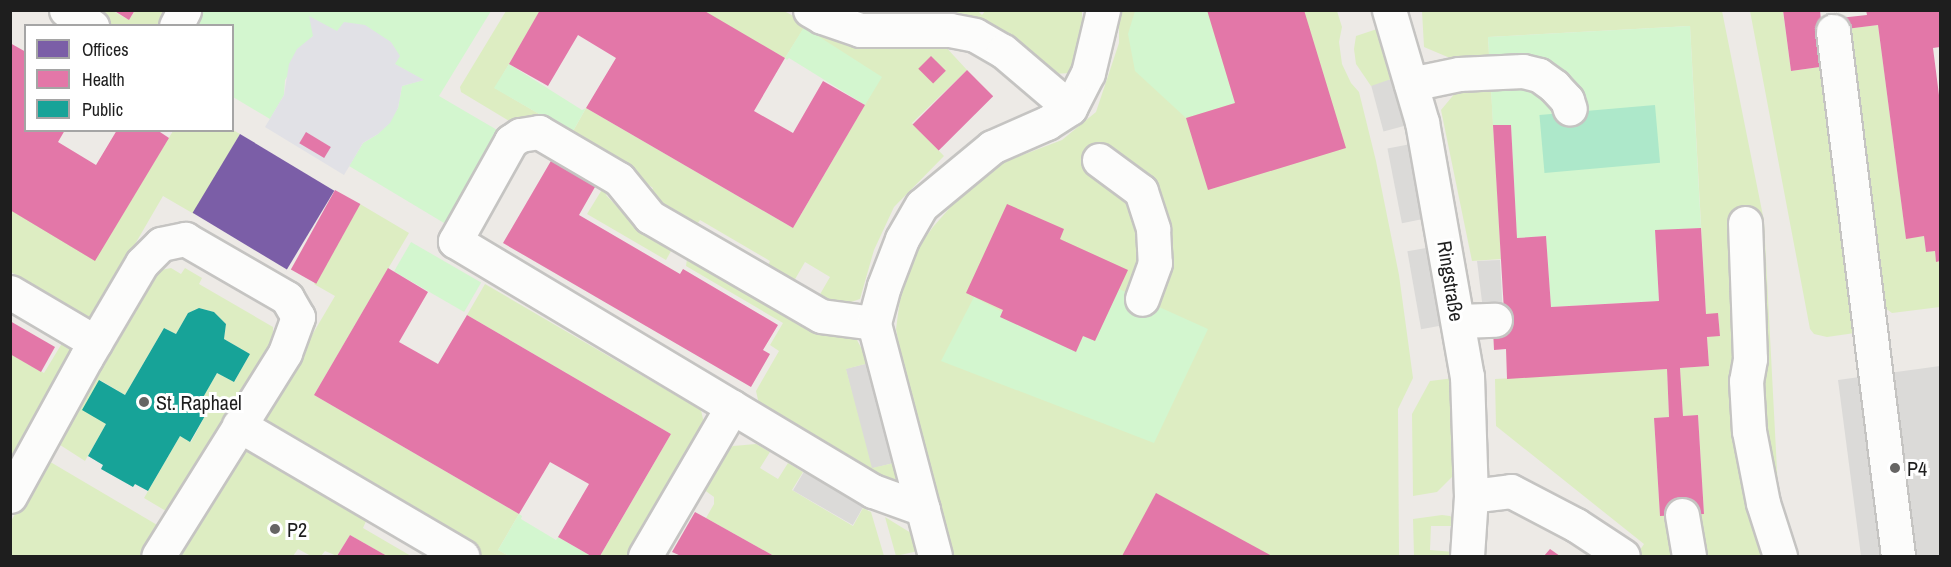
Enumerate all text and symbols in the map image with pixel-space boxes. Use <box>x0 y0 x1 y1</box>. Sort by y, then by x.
legend <box>24 24 234 132</box>
text: Offices <box>82 37 129 62</box>
text: Health <box>82 67 125 92</box>
text: Public <box>82 97 123 122</box>
street label: Ringstraße <box>1433 239 1469 323</box>
place label: St. Raphael <box>156 390 242 414</box>
marker: St. Raphael <box>137 395 151 409</box>
place label: P4 <box>1907 456 1927 480</box>
marker: P4 <box>1888 461 1902 475</box>
place label: P2 <box>287 517 307 541</box>
marker: P2 <box>268 522 282 536</box>

